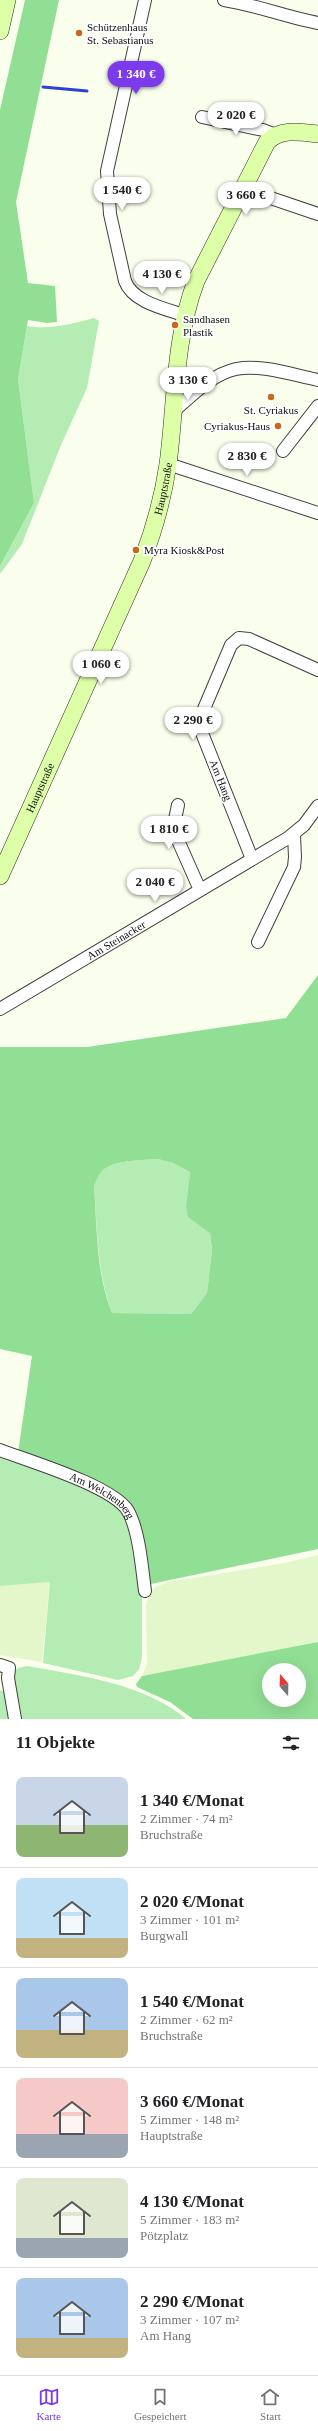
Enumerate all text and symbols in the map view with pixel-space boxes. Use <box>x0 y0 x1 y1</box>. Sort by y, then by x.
place label: Schützenhaus St. Sebastianus <box>87 21 154 46</box>
marker: Schützenhaus St. Sebastianus <box>74 28 84 38</box>
pin: 1 340 € <box>99 61 173 95</box>
text: 1 340 € <box>117 66 156 81</box>
pin: 2 020 € <box>199 102 273 136</box>
text: 2 020 € <box>217 107 256 122</box>
pin: 1 540 € <box>85 177 159 211</box>
text: 1 540 € <box>103 182 142 197</box>
pin: 3 660 € <box>209 182 283 216</box>
text: 3 660 € <box>227 187 266 202</box>
pin: 4 130 € <box>125 261 199 295</box>
text: 4 130 € <box>143 266 182 281</box>
place label: Sandhasen Plastik <box>183 313 231 338</box>
marker: Sandhasen Plastik <box>170 320 180 330</box>
pin: 3 130 € <box>151 367 225 401</box>
text: 3 130 € <box>169 372 208 387</box>
marker: St. Cyriakus <box>266 392 276 402</box>
place label: St. Cyriakus <box>244 404 298 416</box>
place label: Cyriakus-Haus <box>204 420 270 432</box>
marker: Cyriakus-Haus <box>273 421 283 431</box>
pin: 2 830 € <box>210 443 284 477</box>
text: 2 830 € <box>228 448 267 463</box>
street label: Hauptstraße <box>152 462 174 516</box>
place label: Myra Kiosk&Post <box>144 544 224 556</box>
marker: Myra Kiosk&Post <box>131 545 141 555</box>
pin: 1 060 € <box>64 651 138 685</box>
text: 1 060 € <box>82 656 121 671</box>
pin: 2 290 € <box>156 707 230 741</box>
text: 2 290 € <box>174 712 213 727</box>
street label: Am Hang <box>207 758 235 803</box>
street label: Hauptstraße <box>23 761 56 814</box>
pin: 1 810 € <box>132 816 206 850</box>
text: 1 810 € <box>150 821 189 836</box>
pin: 2 040 € <box>118 869 192 903</box>
text: 2 040 € <box>136 874 175 889</box>
street label: Am Steinacker <box>85 918 148 962</box>
street label: Am Welchenberg <box>68 1470 137 1521</box>
north arrow <box>262 1663 306 1707</box>
map controls <box>262 1663 306 1707</box>
icon: filters <box>280 1732 302 1754</box>
text: 11 Objekte <box>16 1733 95 1752</box>
text: 1 340 €/Monat <box>140 1791 244 1810</box>
icon: home <box>48 1793 96 1841</box>
text: 2 Zimmer · 74 m² <box>140 1811 233 1826</box>
text: Bruchstraße <box>140 1827 203 1842</box>
text: 2 020 €/Monat <box>140 1892 244 1911</box>
icon: home <box>48 1894 96 1942</box>
text: 3 Zimmer · 101 m² <box>140 1912 239 1927</box>
text: Burgwall <box>140 1928 188 1943</box>
text: 1 540 €/Monat <box>140 1992 244 2011</box>
icon: home <box>48 1994 96 2042</box>
text: 2 Zimmer · 62 m² <box>140 2012 233 2027</box>
text: Bruchstraße <box>140 2028 203 2043</box>
text: 3 660 €/Monat <box>140 2092 244 2111</box>
icon: home <box>48 2094 96 2142</box>
text: 5 Zimmer · 148 m² <box>140 2112 239 2127</box>
text: Hauptstraße <box>140 2128 203 2143</box>
text: 4 130 €/Monat <box>140 2192 244 2211</box>
icon: home <box>48 2194 96 2242</box>
text: 5 Zimmer · 183 m² <box>140 2212 239 2227</box>
text: Pötzplatz <box>140 2228 188 2243</box>
text: 2 290 €/Monat <box>140 2292 244 2311</box>
icon: home <box>48 2294 96 2342</box>
text: 3 Zimmer · 107 m² <box>140 2312 239 2327</box>
text: Am Hang <box>140 2328 191 2343</box>
tab: Karte <box>37 2386 61 2422</box>
tab: Gespeichert <box>134 2386 186 2422</box>
tab: Start <box>259 2386 281 2422</box>

